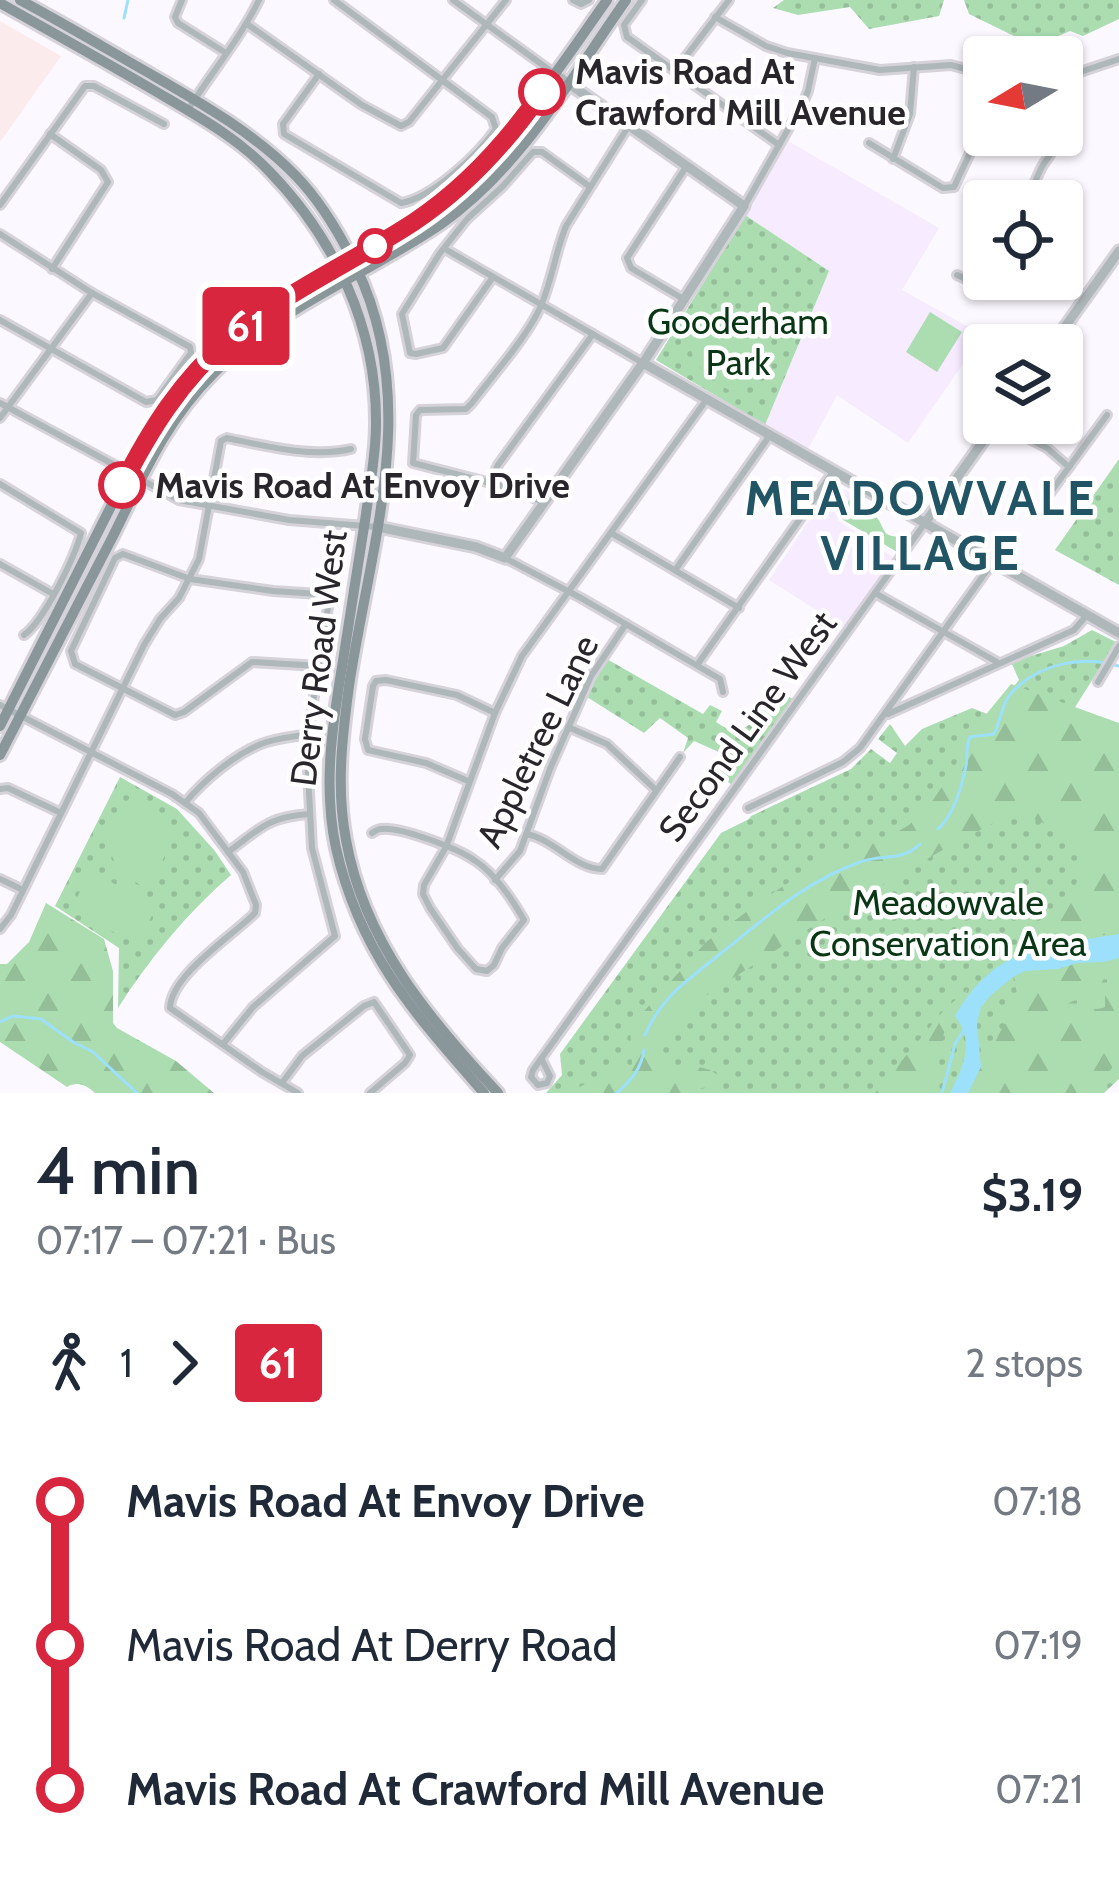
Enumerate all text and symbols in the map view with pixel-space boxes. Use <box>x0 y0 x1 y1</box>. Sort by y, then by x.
north arrow <box>963 36 1083 156</box>
map controls <box>963 36 1083 444</box>
place label: Mavis Road At Crawford Mill Avenue <box>575 49 906 134</box>
marker: Mavis Road At Crawford Mill Avenue <box>520 70 564 114</box>
button: locate <box>963 180 1083 300</box>
unlabelled marker <box>359 230 391 262</box>
line badge: 61 <box>192 287 300 365</box>
park label: Gooderham Park <box>647 299 829 384</box>
text: 61 <box>226 300 266 352</box>
button: layers <box>963 324 1083 444</box>
marker: Mavis Road At Envoy Drive <box>100 463 144 507</box>
place label: Mavis Road At Envoy Drive <box>155 463 570 507</box>
district label: MEADOWVALE VILLAGE <box>745 469 1097 582</box>
street label: Derry Road West <box>280 527 356 789</box>
street label: Second Line West <box>649 602 845 850</box>
street label: Appletree Lane <box>467 628 607 854</box>
park label: Meadowvale Conservation Area <box>809 880 1087 965</box>
text: 4 min <box>36 1130 200 1211</box>
text: $3.19 <box>982 1168 1083 1222</box>
text: 07:17 – 07:21 · Bus <box>36 1216 336 1264</box>
icon: walk <box>36 1330 102 1396</box>
icon: forward <box>151 1330 217 1396</box>
text: 61 <box>259 1337 298 1389</box>
text: 1 <box>120 1339 133 1387</box>
text: 2 stops <box>965 1339 1083 1387</box>
text: Mavis Road At Envoy Drive <box>126 1474 645 1528</box>
text: 07:18 <box>992 1477 1083 1525</box>
text: Mavis Road At Derry Road <box>126 1618 617 1672</box>
text: 07:19 <box>994 1621 1083 1669</box>
text: Mavis Road At Crawford Mill Avenue <box>126 1762 824 1816</box>
text: 07:21 <box>995 1765 1083 1813</box>

